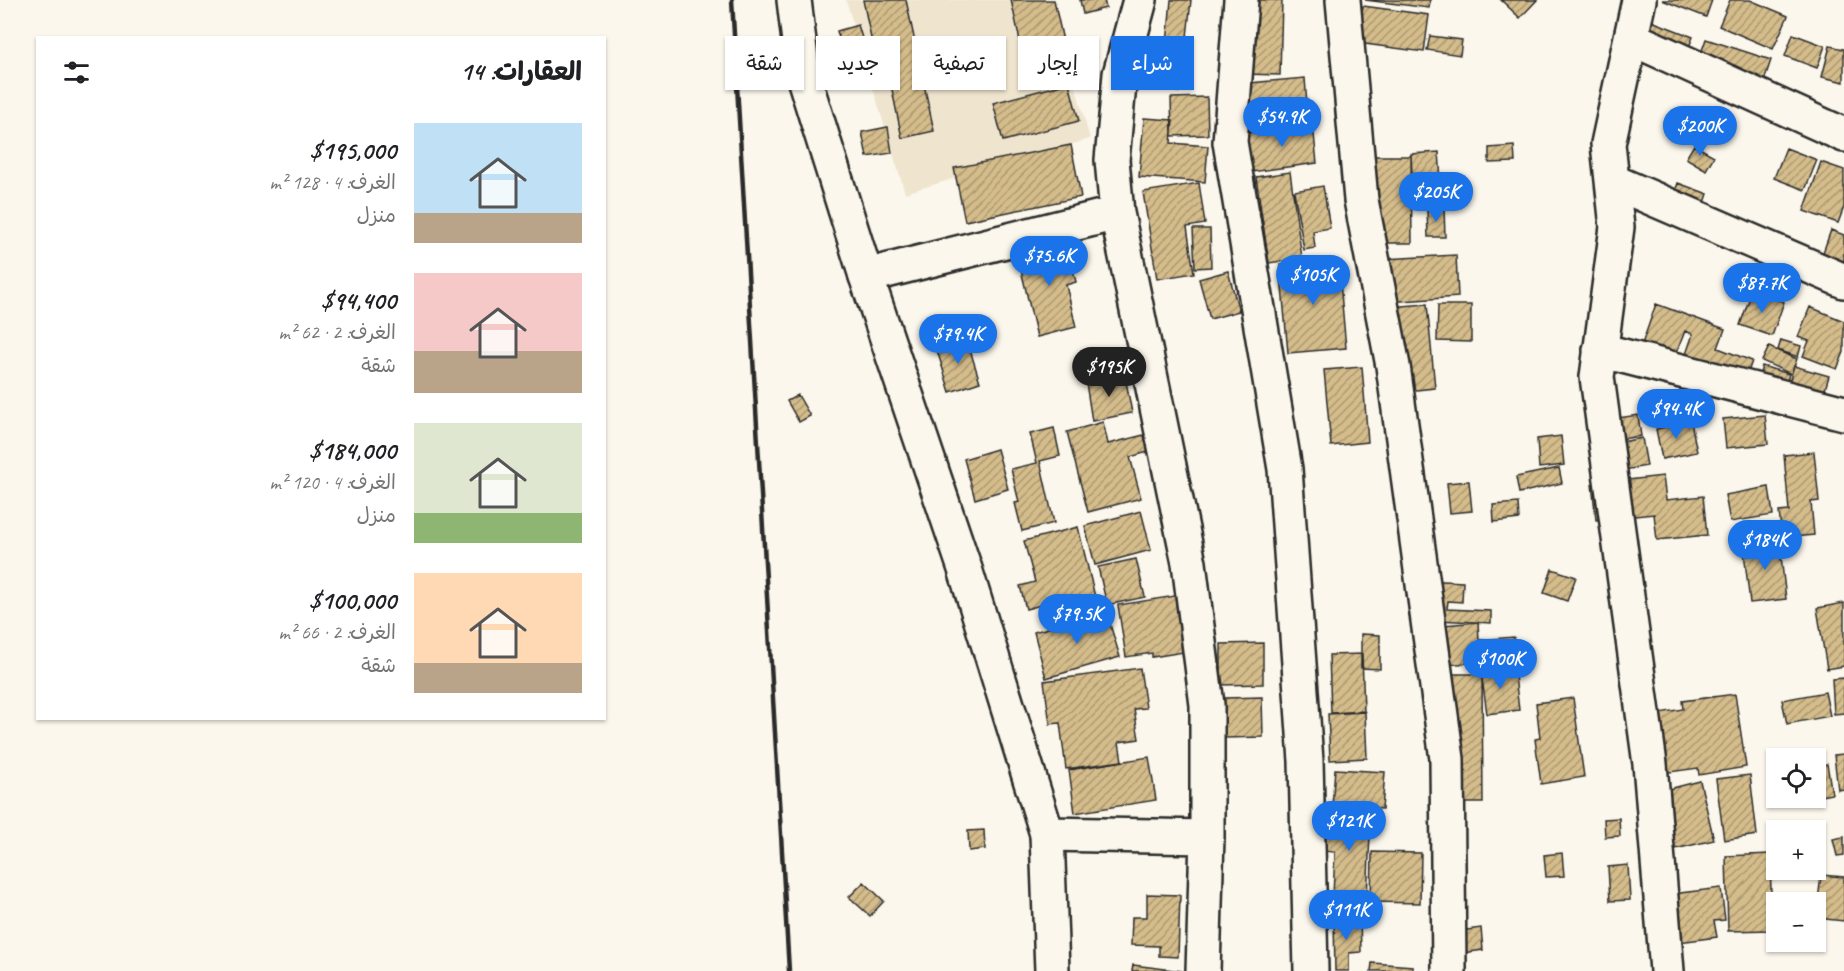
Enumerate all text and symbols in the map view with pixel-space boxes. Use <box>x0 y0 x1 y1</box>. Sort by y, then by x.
chip: شقة <box>725 36 804 90</box>
chip: جديد <box>816 36 900 90</box>
chip: تصفية <box>912 36 1006 90</box>
chip: إيجار <box>1018 36 1099 90</box>
chip: شراء <box>1111 36 1194 90</box>
text: العقارات: 14 <box>460 55 582 88</box>
icon: filters <box>60 56 93 89</box>
pin: $54.9K <box>1233 97 1331 148</box>
text: $54.9K <box>1257 104 1307 129</box>
pin: $200K <box>1658 106 1742 157</box>
text: $200K <box>1677 113 1723 138</box>
text: $195,000 <box>310 134 396 167</box>
icon: home <box>462 147 534 219</box>
text: الغرف: 4 · 128 m² <box>269 170 396 195</box>
pin: $205K <box>1394 172 1478 223</box>
text: $205K <box>1413 179 1459 204</box>
text: منزل <box>357 203 396 228</box>
pin: $75.6K <box>1000 236 1098 287</box>
text: $75.6K <box>1024 243 1074 268</box>
pin: $105K <box>1271 255 1355 306</box>
text: $105K <box>1290 262 1336 287</box>
pin: $87.7K <box>1713 263 1811 314</box>
text: $87.7K <box>1737 270 1787 295</box>
text: $94,400 <box>321 284 396 317</box>
icon: home <box>462 297 534 369</box>
pin: $79.4K <box>909 314 1007 365</box>
text: الغرف: 2 · 62 m² <box>278 320 396 345</box>
text: $79.4K <box>933 321 983 346</box>
pin: $195K <box>1067 347 1151 398</box>
text: شقة <box>361 353 396 378</box>
text: $195K <box>1086 354 1132 379</box>
pin: $94.4K <box>1627 389 1725 440</box>
text: $94.4K <box>1651 396 1701 421</box>
text: $184,000 <box>309 434 396 467</box>
icon: home <box>462 447 534 519</box>
text: الغرف: 4 · 120 m² <box>269 470 396 495</box>
text: منزل <box>357 503 396 528</box>
pin: $184K <box>1723 520 1807 571</box>
text: $184K <box>1742 527 1788 552</box>
text: $100,000 <box>309 584 396 617</box>
pin: $79.5K <box>1028 594 1126 645</box>
icon: home <box>462 597 534 669</box>
text: $79.5K <box>1052 601 1102 626</box>
text: الغرف: 2 · 66 m² <box>278 620 396 645</box>
pin: $100K <box>1458 639 1542 690</box>
text: $100K <box>1477 646 1523 671</box>
text: شقة <box>361 653 396 678</box>
map controls <box>1766 748 1826 952</box>
button: locate <box>1766 748 1826 808</box>
pin: $121K <box>1307 801 1391 852</box>
text: $121K <box>1326 808 1372 833</box>
button: + <box>1766 820 1826 880</box>
pin: $111K <box>1304 890 1388 941</box>
button: − <box>1766 892 1826 952</box>
text: $111K <box>1323 897 1369 922</box>

